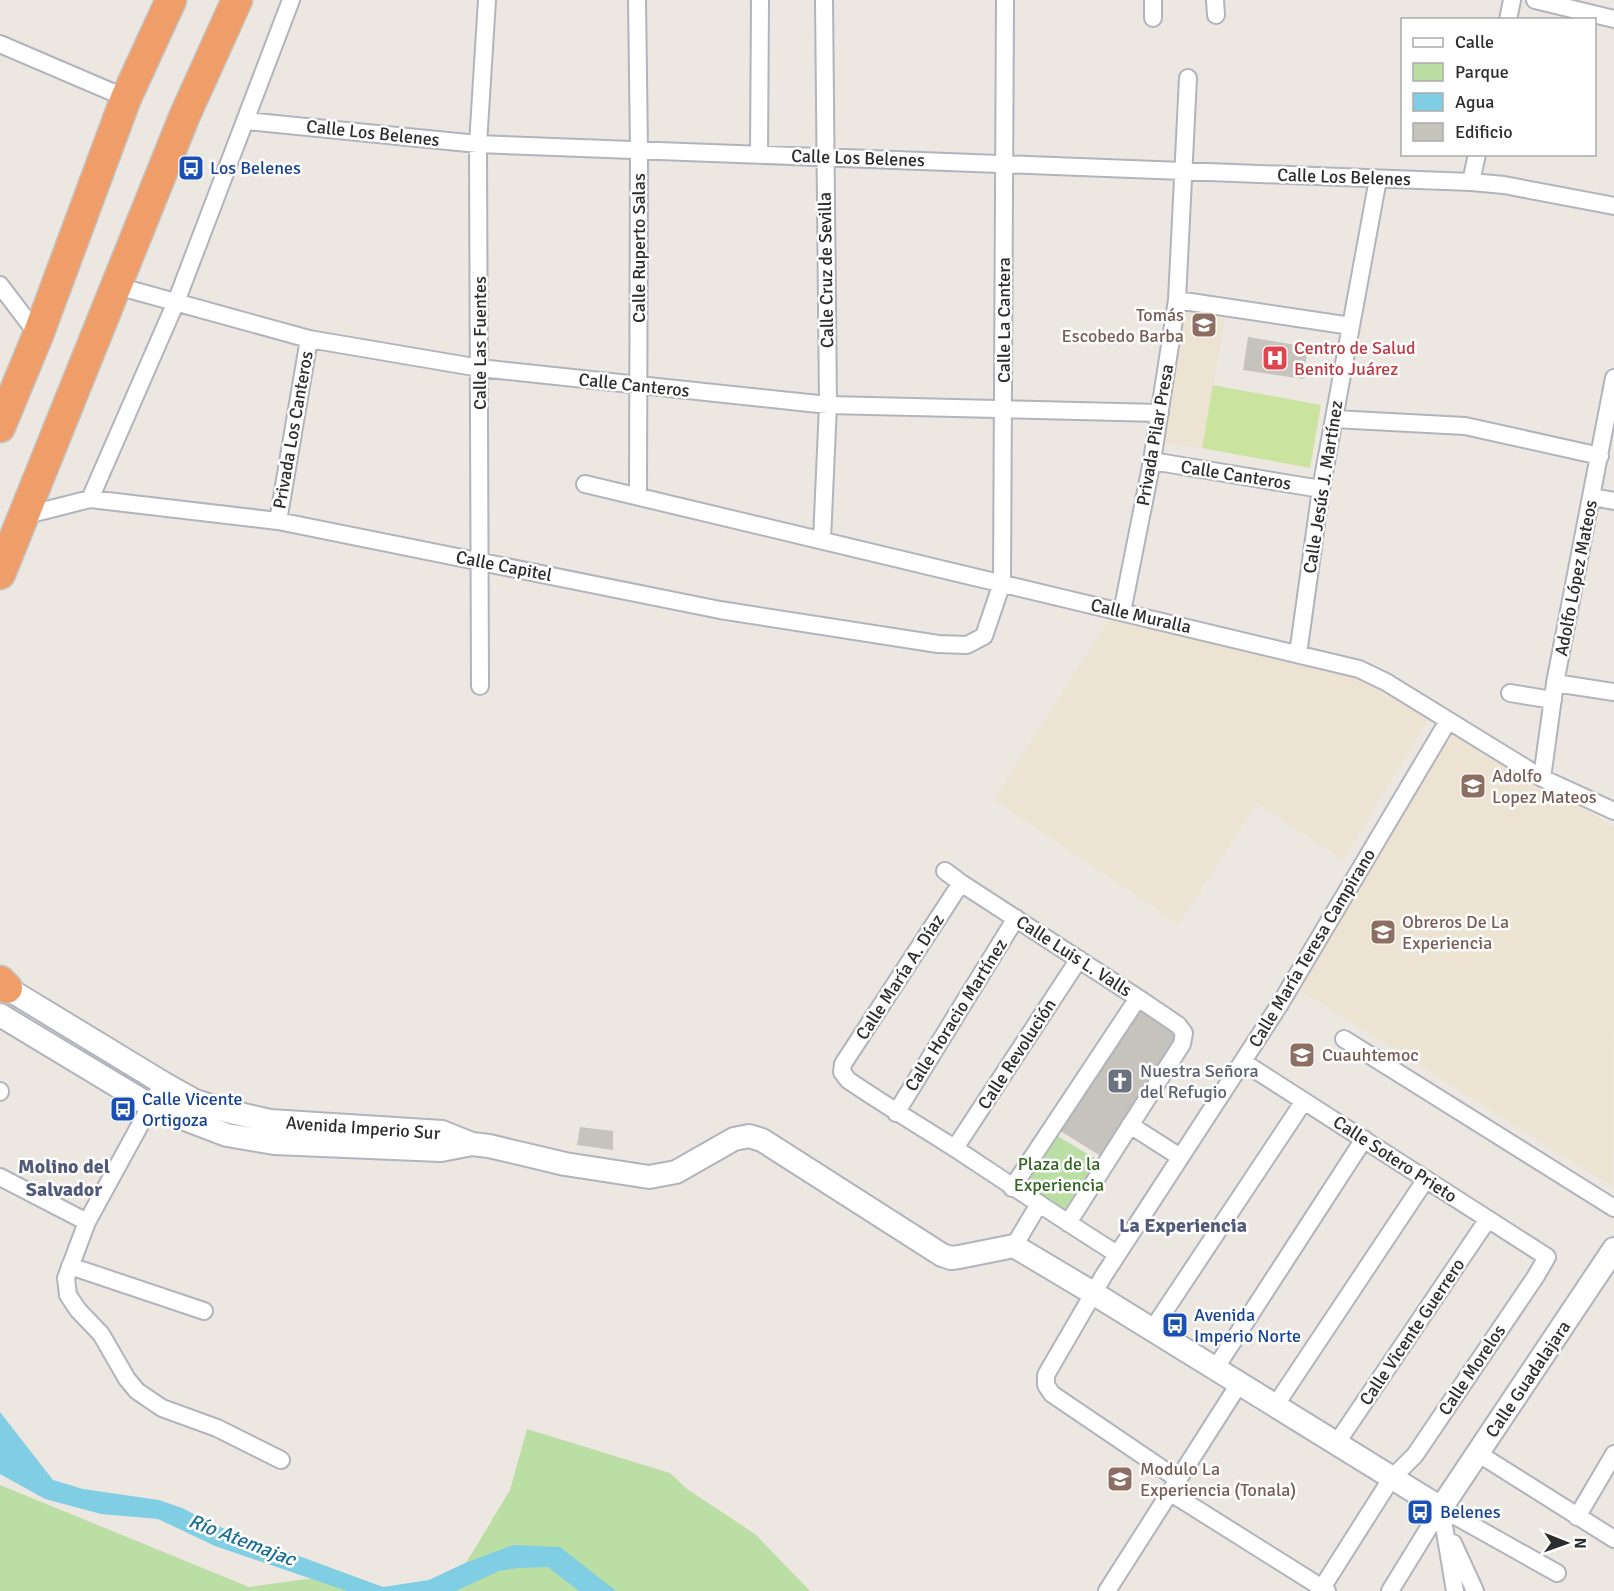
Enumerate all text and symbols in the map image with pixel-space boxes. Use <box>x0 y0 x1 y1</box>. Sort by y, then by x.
legend <box>1401 18 1596 156</box>
text: Calle <box>1455 31 1494 53</box>
text: Parque <box>1455 61 1509 83</box>
text: Agua <box>1455 91 1494 113</box>
street label: Calle Los Belenes <box>305 115 441 151</box>
text: Edificio <box>1455 121 1513 143</box>
street label: Calle Los Belenes <box>791 145 925 171</box>
bus stop icon: Los Belenes <box>176 153 206 183</box>
place label: Los Belenes <box>210 157 301 179</box>
street label: Calle Los Belenes <box>1277 164 1411 190</box>
street label: Calle Ruperto Salas <box>628 173 650 323</box>
street label: Calle Cruz de Sevilla <box>814 192 838 348</box>
street label: Calle La Cantera <box>993 257 1015 383</box>
street label: Calle Las Fuentes <box>469 276 491 410</box>
place label: Tomás Escobedo Barba <box>1062 304 1184 347</box>
school or university icon: Tomás Escobedo Barba <box>1189 310 1219 340</box>
place label: Centro de Salud Benito Juárez <box>1294 337 1416 380</box>
hospital icon: Centro de Salud Benito Juárez <box>1260 343 1290 373</box>
street label: Privada Los Canteros <box>268 349 318 511</box>
street label: Privada Pilar Presa <box>1132 362 1178 508</box>
street label: Calle Canteros <box>577 368 691 402</box>
street label: Calle Jesús J. Martínez <box>1298 399 1348 575</box>
street label: Calle Canteros <box>1179 455 1293 495</box>
street label: Adolfo López Mateos <box>1550 498 1602 658</box>
street label: Calle Capitel <box>454 546 554 586</box>
street label: Calle Muralla <box>1089 594 1193 638</box>
place label: Adolfo Lopez Mateos <box>1492 765 1597 808</box>
school or university icon: Adolfo Lopez Mateos <box>1458 771 1488 801</box>
street label: Calle María Teresa Campirano <box>1244 845 1380 1051</box>
street label: Calle María A. Díaz <box>851 910 949 1044</box>
street label: Calle Luis L. Valls <box>1012 910 1136 1002</box>
place label: Obreros De La Experiencia <box>1402 911 1509 954</box>
school or university icon: Obreros De La Experiencia <box>1368 917 1398 947</box>
street label: Calle Horacio Martínez <box>900 935 1012 1095</box>
street label: Calle Revolución <box>973 995 1061 1113</box>
school or university icon: Cuauhtemoc <box>1287 1040 1317 1070</box>
place label: Cuauhtemoc <box>1322 1044 1419 1066</box>
place label: Nuestra Señora del Refugio <box>1140 1060 1259 1103</box>
church icon: Nuestra Señora del Refugio <box>1105 1066 1135 1096</box>
place label: Calle Vicente Ortigoza <box>142 1088 243 1131</box>
bus stop icon: Calle Vicente Ortigoza <box>108 1094 138 1124</box>
street label: Calle Sotero Prieto <box>1329 1111 1461 1207</box>
street label: Avenida Imperio Sur <box>285 1112 441 1144</box>
park label: Plaza de la Experiencia <box>1014 1153 1104 1196</box>
district label: Molino del Salvador <box>18 1154 110 1202</box>
district label: La Experiencia <box>1119 1213 1247 1238</box>
street label: Calle Vicente Guerrero <box>1355 1254 1469 1410</box>
place label: Avenida Imperio Norte <box>1194 1304 1301 1347</box>
bus stop icon: Avenida Imperio Norte <box>1160 1310 1190 1340</box>
street label: Calle Guadalajara <box>1481 1316 1575 1442</box>
street label: Calle Morelos <box>1434 1320 1510 1419</box>
place label: Modulo La Experiencia (Tonala) <box>1140 1458 1296 1501</box>
school or university icon: Modulo La Experiencia (Tonala) <box>1105 1464 1135 1494</box>
bus stop icon: Belenes <box>1405 1497 1435 1527</box>
place label: Belenes <box>1440 1501 1501 1523</box>
water label: Río Atemajac <box>185 1508 300 1572</box>
north arrow <box>1536 1513 1596 1573</box>
text: N <box>1570 1538 1590 1549</box>

